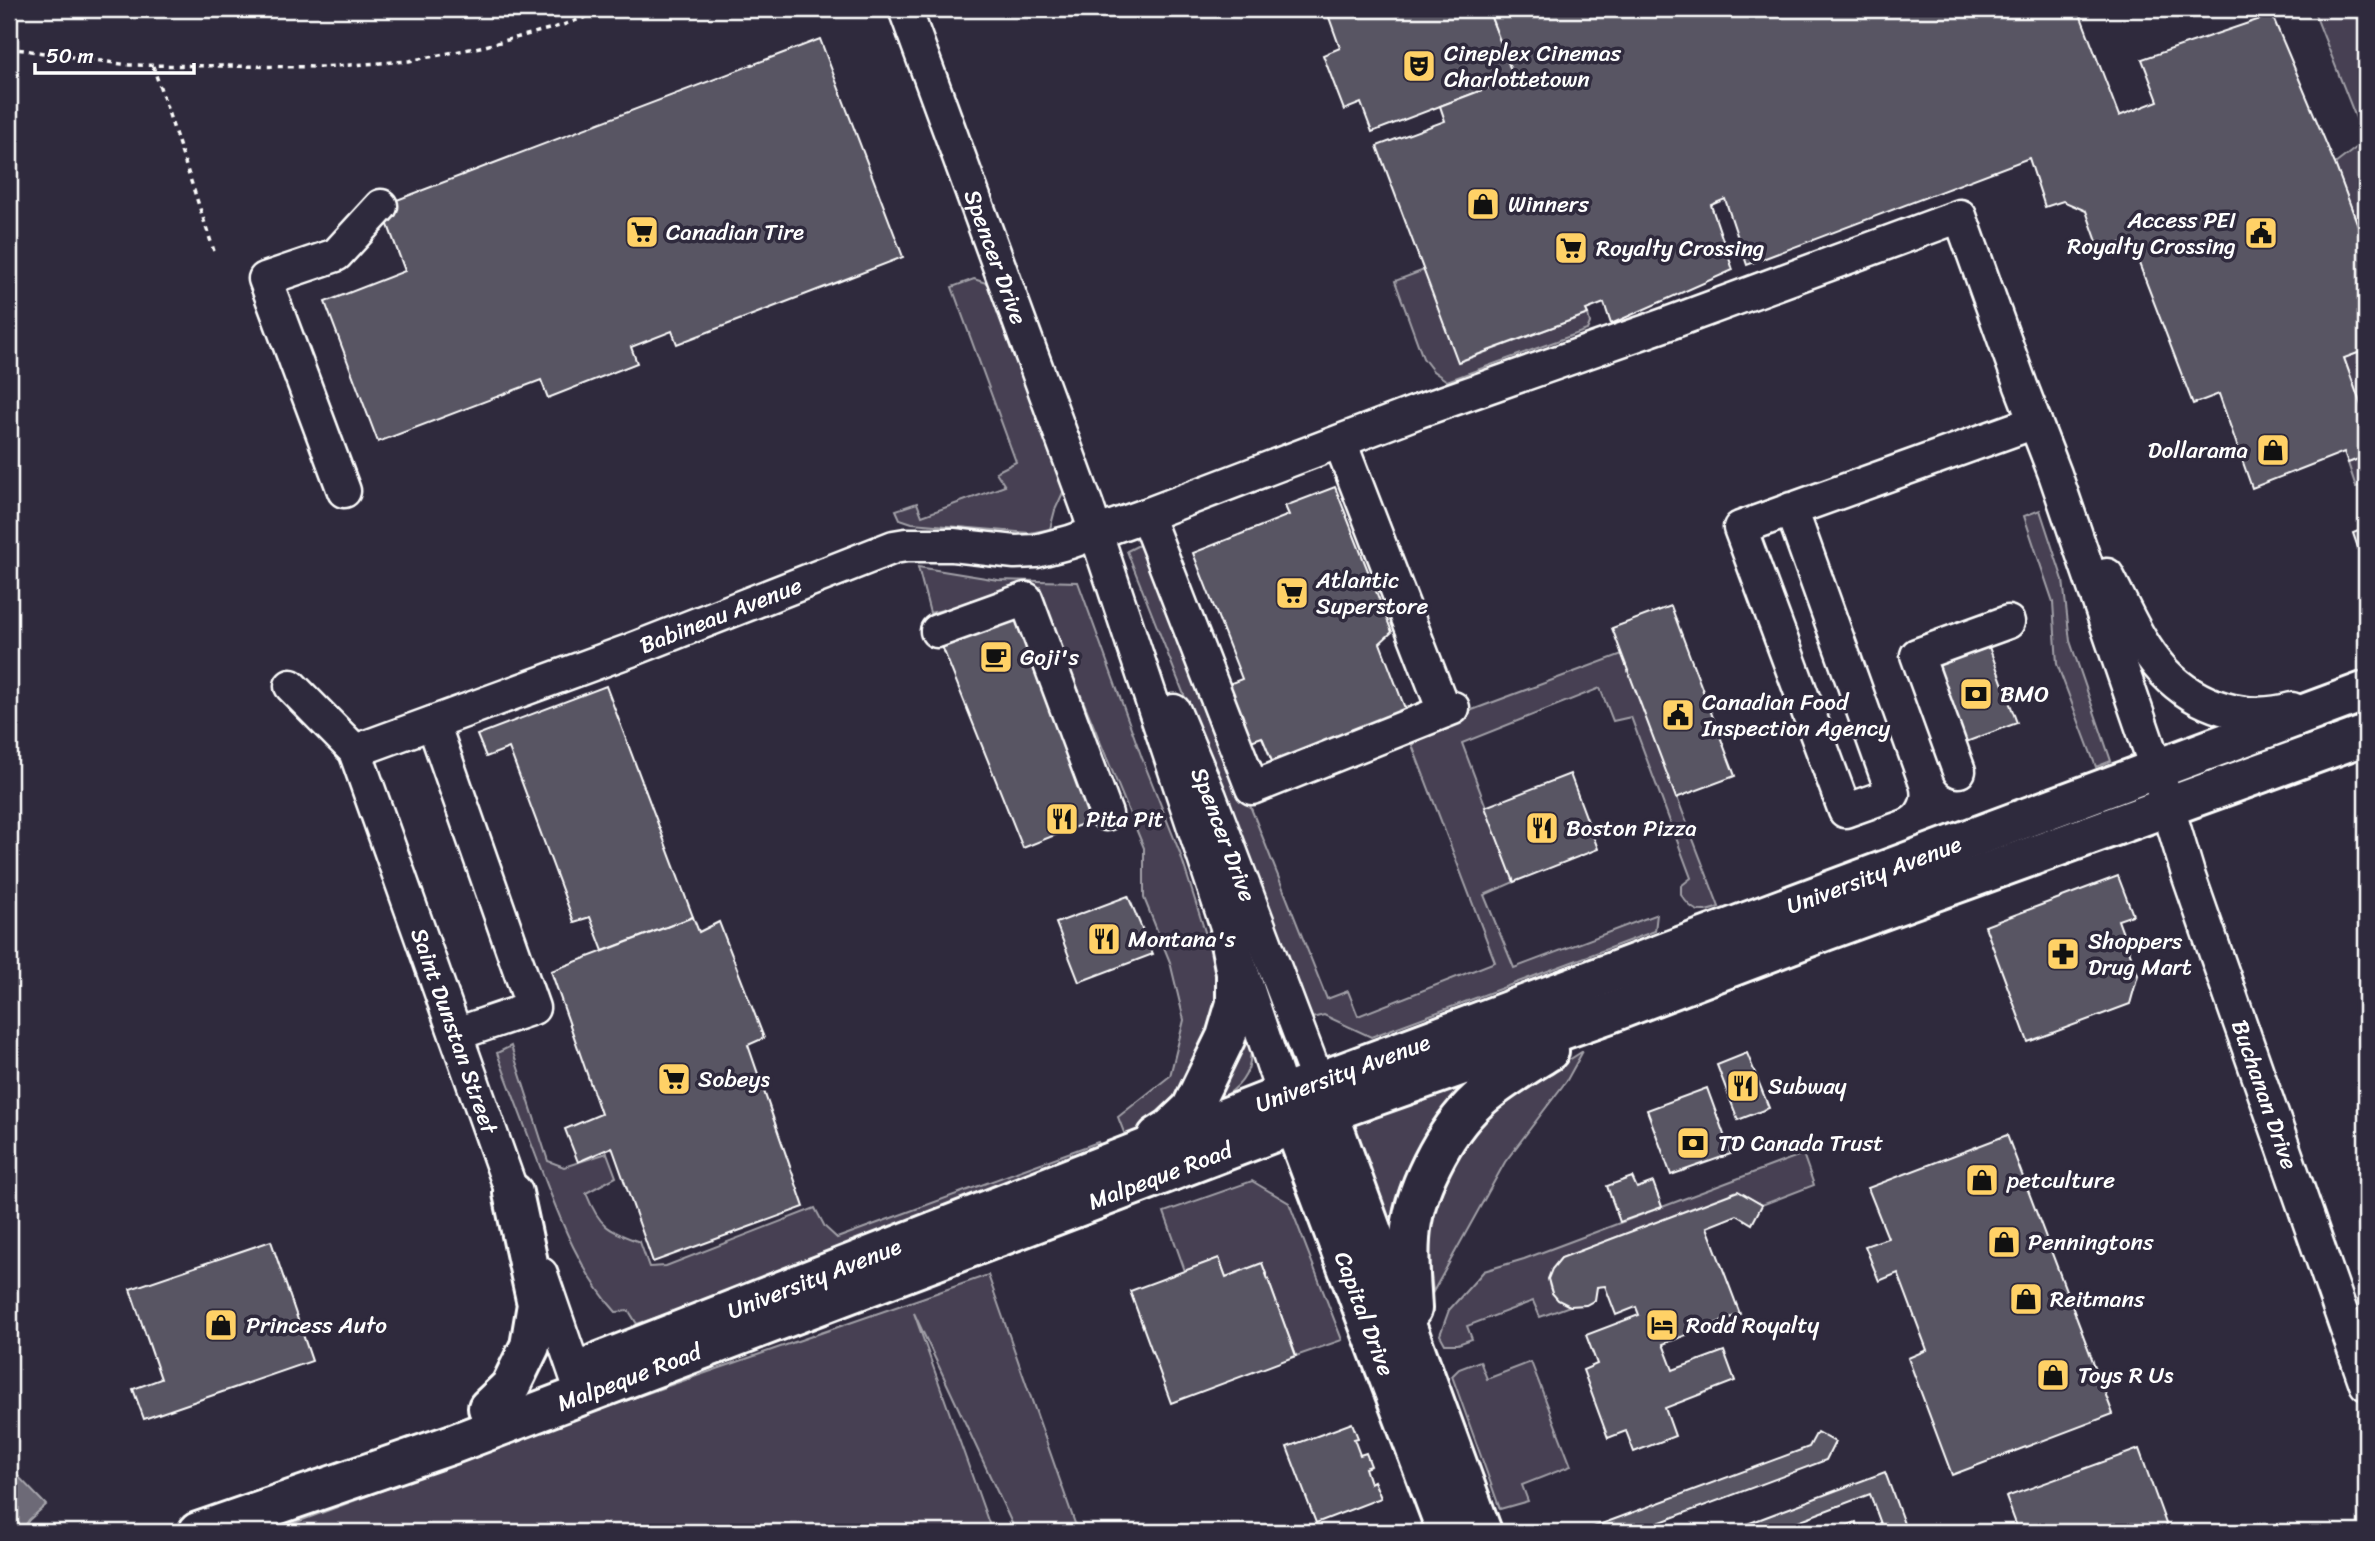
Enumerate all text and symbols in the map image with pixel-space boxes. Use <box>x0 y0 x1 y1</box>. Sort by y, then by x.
scale bar <box>35 32 194 76</box>
place label: Cineplex Cinemas Charlottetown <box>1444 33 1622 100</box>
text: 50 m <box>46 37 94 75</box>
theatre icon: Cineplex Cinemas Charlottetown <box>1400 47 1438 85</box>
street label: Spencer Drive <box>952 183 1039 331</box>
place label: Winners <box>1508 184 1589 225</box>
shop icon: Winners <box>1464 185 1502 223</box>
place label: Access PEI Royalty Crossing <box>2067 200 2236 267</box>
place label: Canadian Tire <box>666 212 804 253</box>
supermarket icon: Canadian Tire <box>623 213 661 251</box>
public building icon: Access PEI Royalty Crossing <box>2242 214 2280 252</box>
place label: Royalty Crossing <box>1596 228 1765 269</box>
supermarket icon: Royalty Crossing <box>1552 229 1590 267</box>
place label: Dollarama <box>2148 430 2248 471</box>
shop icon: Dollarama <box>2254 431 2292 469</box>
place label: Atlantic Superstore <box>1315 560 1428 627</box>
street label: Babineau Avenue <box>633 564 808 665</box>
supermarket icon: Atlantic Superstore <box>1273 574 1311 612</box>
place label: Goji's <box>1020 637 1079 678</box>
cafe icon: Goji's <box>977 638 1015 676</box>
place label: BMO <box>2000 674 2049 715</box>
bank icon: BMO <box>1957 675 1995 713</box>
place label: Canadian Food Inspection Agency <box>1701 682 1890 749</box>
public building icon: Canadian Food Inspection Agency <box>1659 696 1697 734</box>
street label: Spencer Drive <box>1179 760 1268 908</box>
place label: Pita Pit <box>1086 799 1164 840</box>
restaurant icon: Pita Pit <box>1043 800 1081 838</box>
place label: Boston Pizza <box>1566 808 1697 849</box>
restaurant icon: Boston Pizza <box>1523 809 1561 847</box>
street label: University Avenue <box>1780 823 1967 926</box>
place label: Montana's <box>1128 919 1236 960</box>
restaurant icon: Montana's <box>1085 920 1123 958</box>
place label: Shoppers Drug Mart <box>2088 921 2192 988</box>
street label: Saint Dunstan Street <box>399 922 511 1141</box>
pharmacy icon: Shoppers Drug Mart <box>2044 935 2082 973</box>
street label: Buchanan Drive <box>2220 1014 2310 1175</box>
street label: University Avenue <box>1249 1021 1436 1124</box>
place label: Sobeys <box>698 1059 771 1100</box>
supermarket icon: Sobeys <box>655 1060 693 1098</box>
place label: Subway <box>1768 1066 1847 1107</box>
restaurant icon: Subway <box>1724 1067 1762 1105</box>
place label: TD Canada Trust <box>1718 1123 1883 1164</box>
bank icon: TD Canada Trust <box>1674 1124 1712 1162</box>
street label: Malpeque Road <box>1082 1129 1240 1222</box>
place label: petculture <box>2006 1160 2115 1201</box>
shop icon: petculture <box>1963 1161 2001 1199</box>
place label: Penningtons <box>2028 1222 2154 1263</box>
shop icon: Penningtons <box>1985 1223 2023 1261</box>
street label: University Avenue <box>721 1226 907 1331</box>
street label: Capital Drive <box>1322 1245 1407 1382</box>
place label: Reitmans <box>2050 1279 2145 1320</box>
shop icon: Reitmans <box>2007 1280 2045 1318</box>
place label: Princess Auto <box>246 1305 387 1346</box>
place label: Rodd Royalty <box>1686 1305 1819 1346</box>
shop icon: Princess Auto <box>202 1306 240 1344</box>
hotel icon: Rodd Royalty <box>1643 1306 1681 1344</box>
street label: Malpeque Road <box>551 1330 709 1423</box>
place label: Toys R Us <box>2078 1355 2174 1396</box>
shop icon: Toys R Us <box>2034 1356 2072 1394</box>

